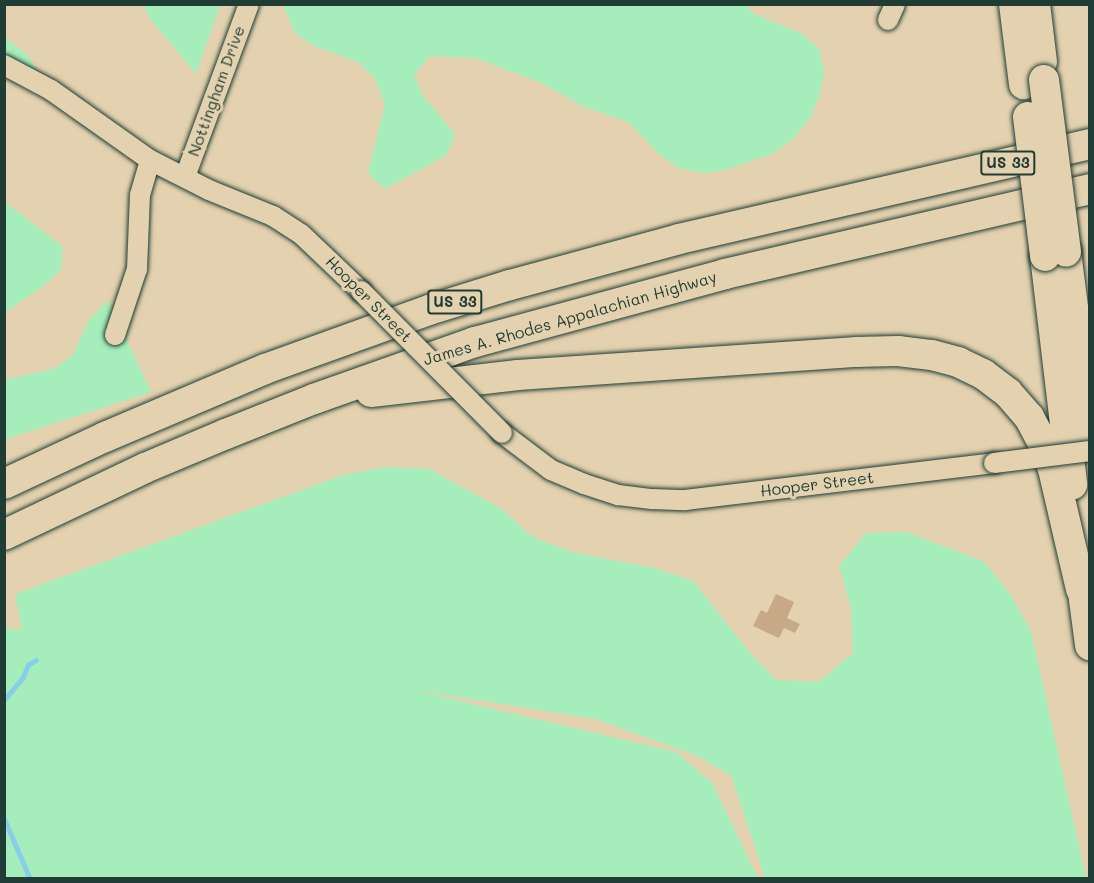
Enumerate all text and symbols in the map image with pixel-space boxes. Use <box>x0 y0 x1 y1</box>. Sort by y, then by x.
street label: Nottingham Drive <box>183 23 249 159</box>
road number: US 33 <box>980 151 1036 175</box>
street label: Hooper Street <box>322 252 416 346</box>
street label: James A. Rhodes Appalachian Highway <box>421 267 719 369</box>
road number: US 33 <box>426 290 484 314</box>
street label: Hooper Street <box>759 468 875 500</box>

